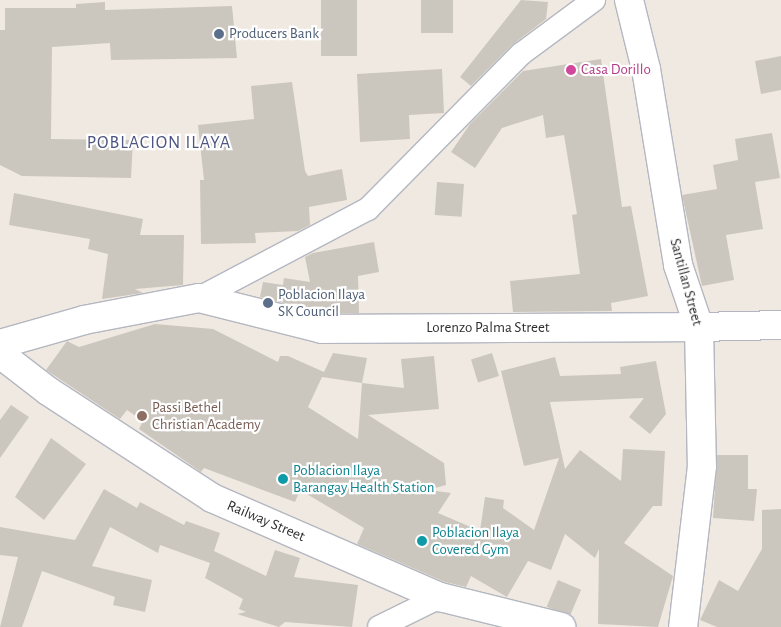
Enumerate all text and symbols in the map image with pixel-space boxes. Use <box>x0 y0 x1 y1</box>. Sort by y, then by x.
place label: Producers Bank <box>229 25 319 43</box>
marker: Producers Bank <box>213 28 225 40</box>
place label: Casa Dorillo <box>581 61 651 79</box>
marker: Casa Dorillo <box>565 64 577 76</box>
district label: POBLACION ILAYA <box>85 132 233 154</box>
street label: Santillan Street <box>666 236 706 328</box>
place label: Poblacion Ilaya SK Council <box>278 285 365 320</box>
marker: Poblacion Ilaya SK Council <box>262 297 274 309</box>
street label: Lorenzo Palma Street <box>426 319 550 337</box>
place label: Passi Bethel Christian Academy <box>152 398 261 433</box>
marker: Passi Bethel Christian Academy <box>136 410 148 422</box>
place label: Poblacion Ilaya Barangay Health Station <box>293 461 435 496</box>
marker: Poblacion Ilaya Barangay Health Station <box>277 473 289 485</box>
street label: Railway Street <box>224 496 308 546</box>
place label: Poblacion Ilaya Covered Gym <box>432 523 519 558</box>
marker: Poblacion Ilaya Covered Gym <box>416 535 428 547</box>

